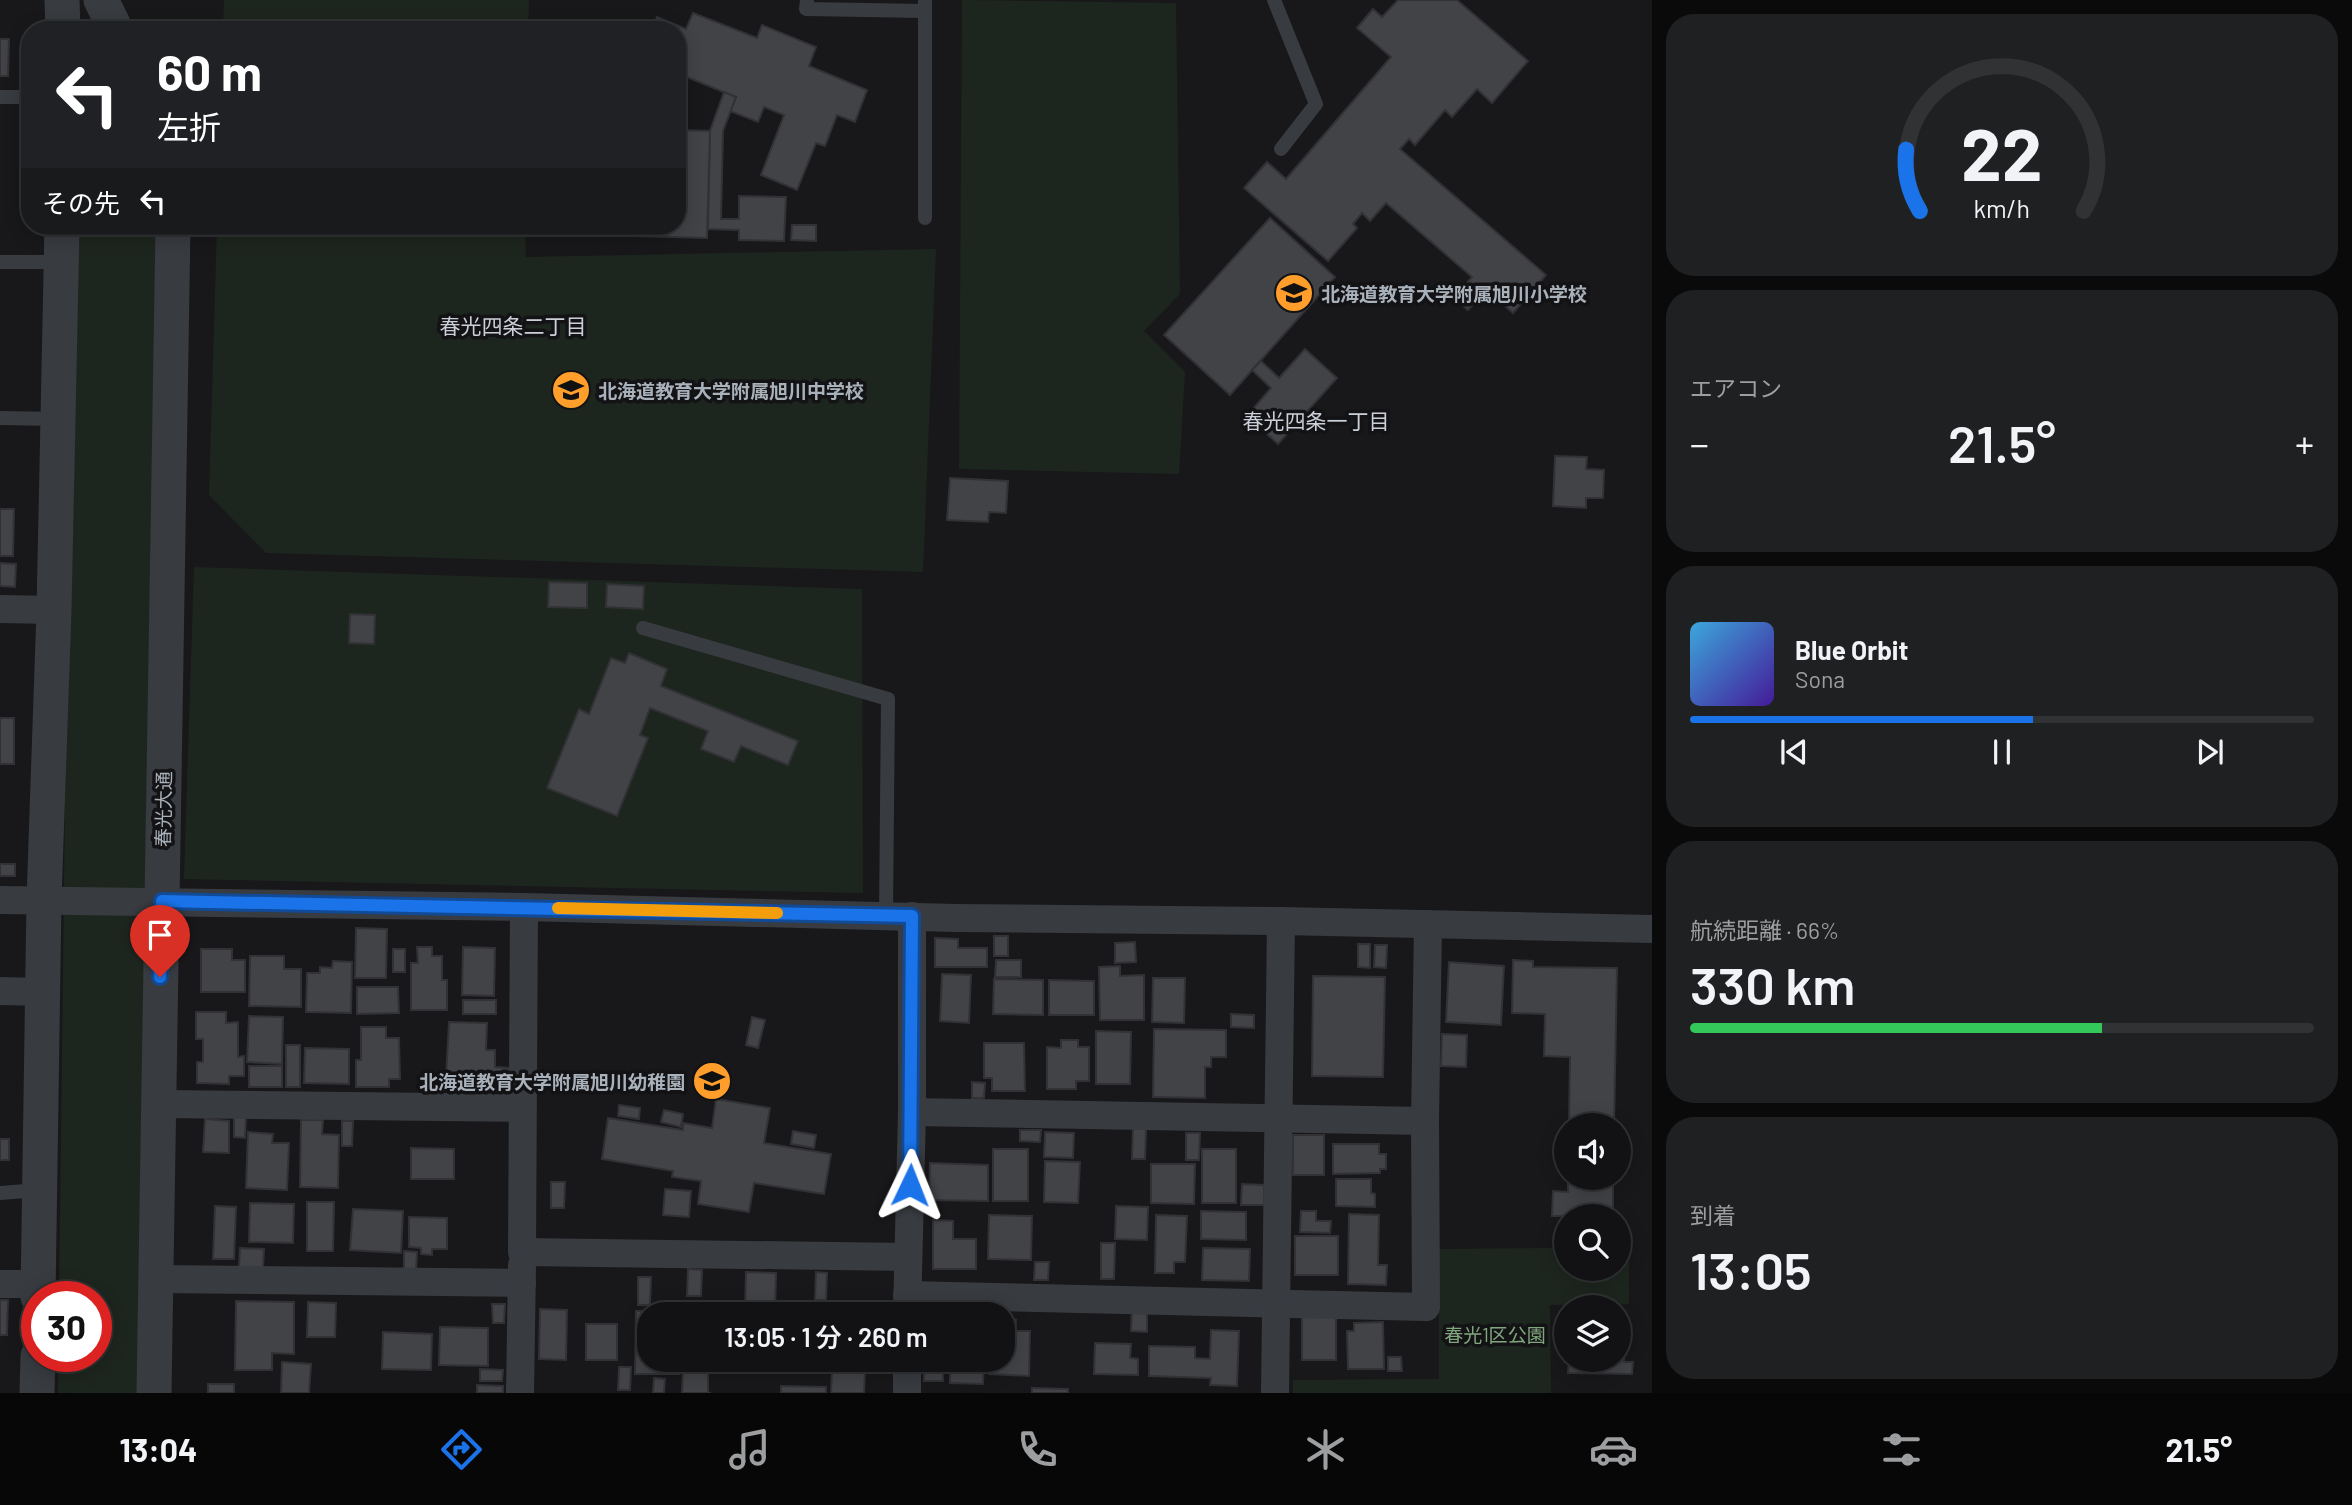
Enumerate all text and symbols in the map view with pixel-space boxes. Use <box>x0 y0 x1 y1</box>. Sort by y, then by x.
text: 60 m <box>157 42 262 101</box>
icon: left <box>42 49 133 140</box>
text: 左折 <box>157 107 221 145</box>
text: 22 <box>1961 108 2043 196</box>
icon: left <box>134 182 172 220</box>
text: その先 <box>42 187 120 218</box>
text: km/h <box>1974 193 2030 223</box>
school or university icon: 北海道教育大学附属旭川小学校 <box>1273 272 1315 314</box>
place label: 北海道教育大学附属旭川小学校 <box>1321 282 1587 305</box>
district label: 春光四条二丁目 <box>440 313 587 338</box>
school or university icon: 北海道教育大学附属旭川中学校 <box>550 369 592 411</box>
text: エアコン <box>1690 374 1782 402</box>
place label: 北海道教育大学附属旭川中学校 <box>598 379 864 402</box>
district label: 春光四条一丁目 <box>1243 408 1390 433</box>
text: 21.5° <box>1948 411 2056 473</box>
text: − <box>1690 420 1709 466</box>
text: + <box>2295 420 2314 466</box>
text: Blue Orbit <box>1795 634 1908 665</box>
text: Sona <box>1795 665 1845 693</box>
icon: previous <box>1775 733 1813 771</box>
icon: pause <box>1983 733 2021 771</box>
icon: next <box>2191 733 2229 771</box>
street label: 春光大通 <box>151 771 175 847</box>
pin <box>130 905 190 977</box>
icon: arrive <box>141 916 179 954</box>
text: 航続距離 · 66% <box>1690 916 1839 944</box>
text: 330 km <box>1690 953 1855 1015</box>
school or university icon: 北海道教育大学附属旭川幼稚園 <box>691 1060 733 1102</box>
place label: 北海道教育大学附属旭川幼稚園 <box>419 1070 685 1093</box>
map controls <box>1554 1113 1631 1372</box>
button: sound <box>1554 1113 1631 1190</box>
position arrow <box>873 1148 947 1222</box>
text: 到着 <box>1690 1201 1736 1229</box>
button: search <box>1554 1204 1631 1281</box>
text: 13:05 <box>1690 1238 1812 1300</box>
speed limit sign: 30 <box>21 1281 112 1372</box>
button: layers <box>1554 1295 1631 1372</box>
text: 13:05 · 1 分 · 260 m <box>724 1321 928 1352</box>
park label: 春光1区公園 <box>1444 1323 1546 1346</box>
icon: directions <box>437 1425 486 1474</box>
icon: music <box>725 1425 774 1474</box>
icon: phone <box>1013 1425 1062 1474</box>
icon: climate <box>1301 1425 1350 1474</box>
icon: car <box>1589 1425 1638 1474</box>
icon: filters <box>1877 1425 1926 1474</box>
text: 13:04 <box>120 1430 197 1468</box>
text: 21.5° <box>2165 1430 2232 1468</box>

